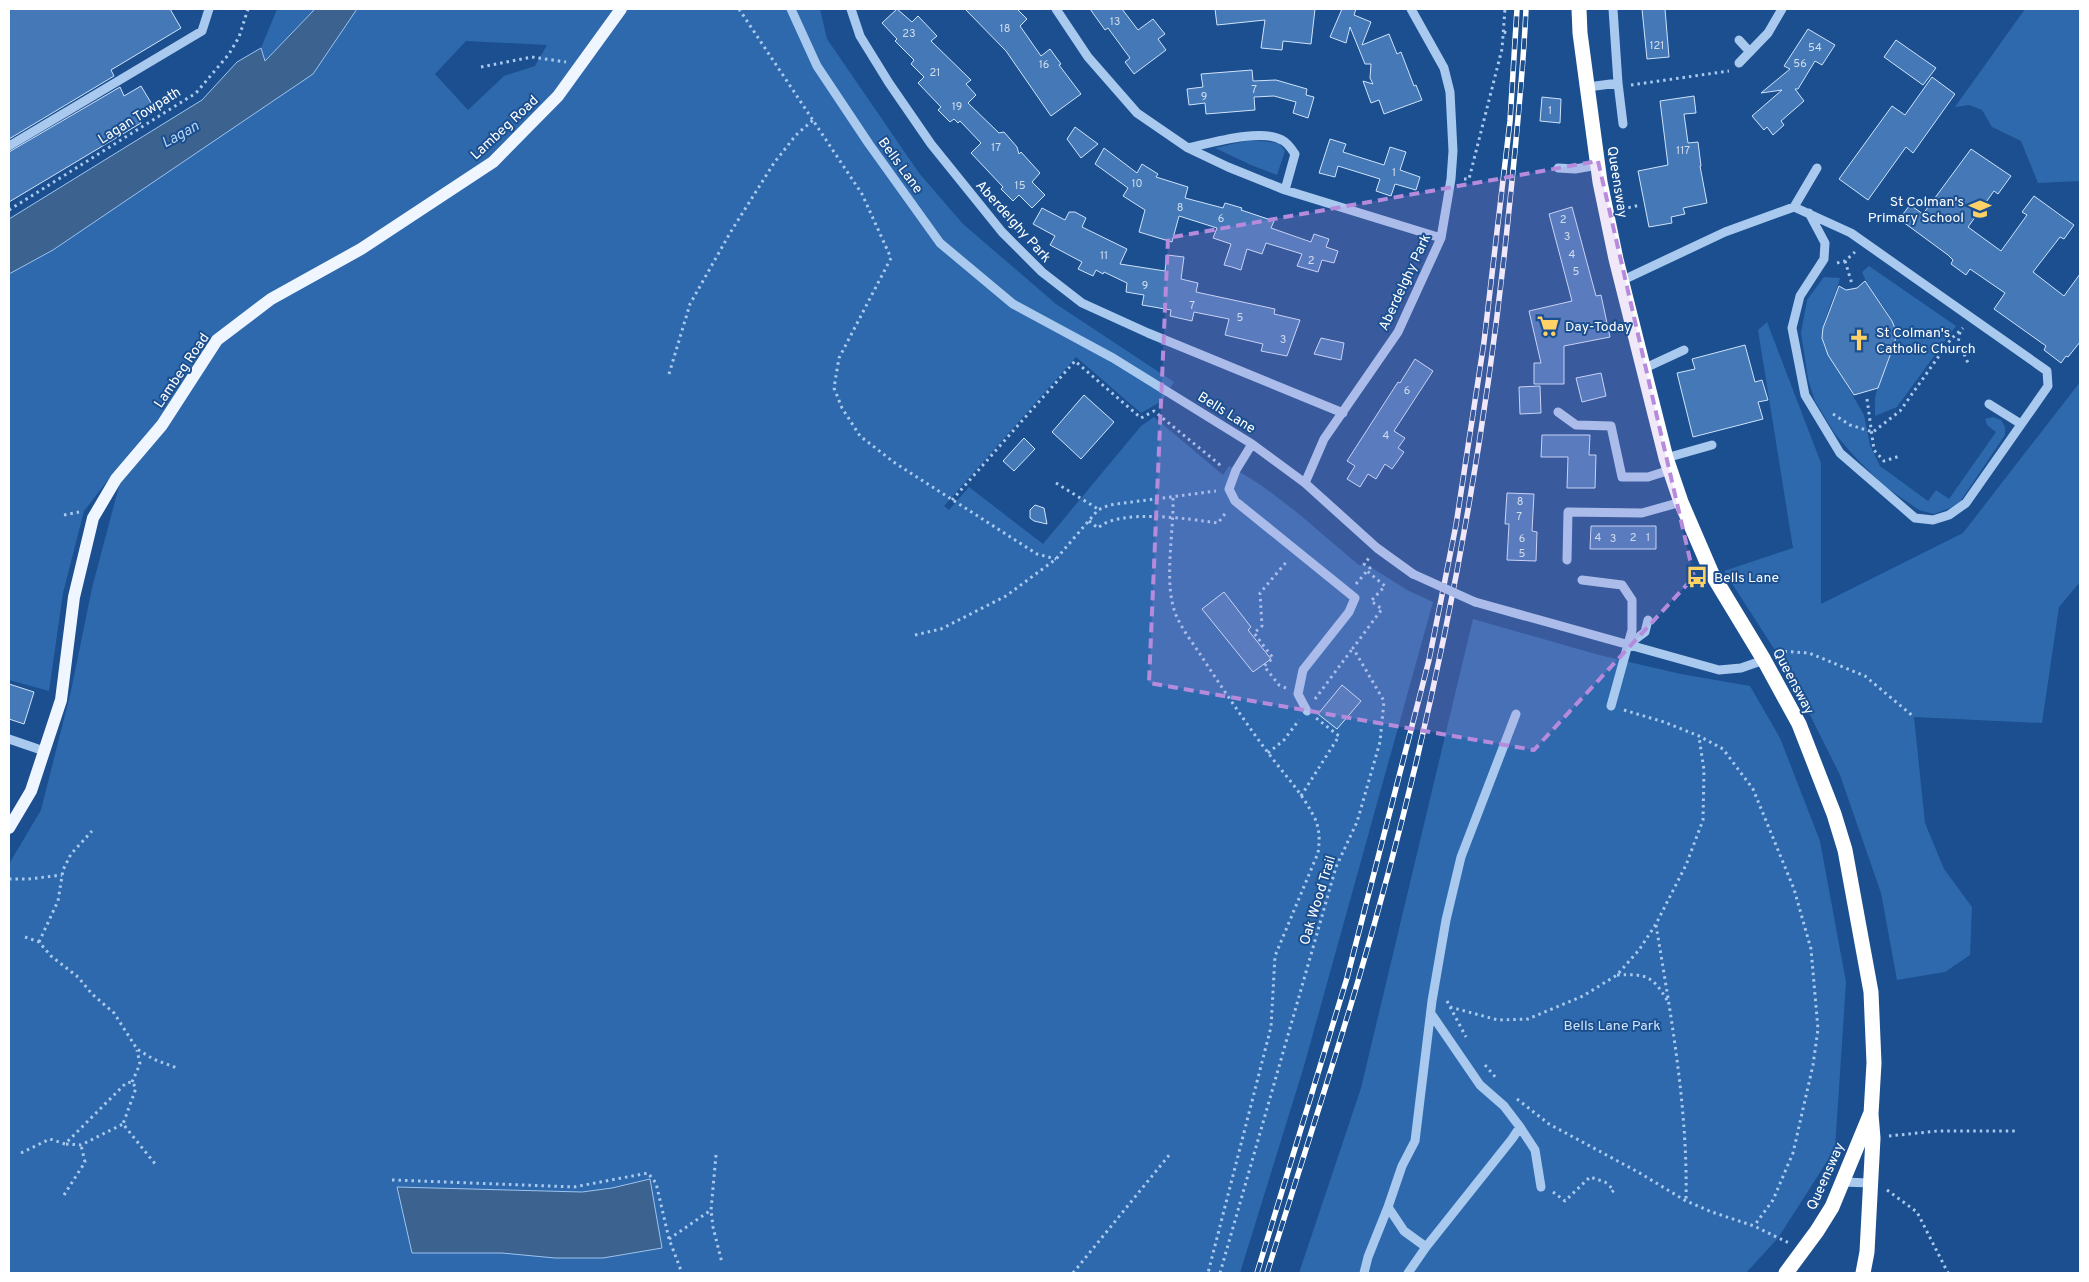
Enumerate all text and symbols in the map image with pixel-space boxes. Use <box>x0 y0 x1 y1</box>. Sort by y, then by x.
house number: 13 <box>1110 15 1120 29</box>
house number: 18 <box>1000 22 1010 36</box>
house number: 23 <box>902 27 916 41</box>
house number: 121 <box>1650 39 1664 53</box>
house number: 54 <box>1808 41 1822 55</box>
house number: 56 <box>1793 57 1807 71</box>
house number: 16 <box>1039 58 1049 72</box>
house number: 21 <box>930 66 940 80</box>
street label: Lagan Towpath <box>94 83 184 147</box>
house number: 7 <box>1251 83 1257 97</box>
house number: 9 <box>1201 90 1207 104</box>
street label: Lambeg Road <box>468 92 543 164</box>
house number: 19 <box>952 100 962 114</box>
house number: 1 <box>1548 104 1552 118</box>
water label: Lagan <box>158 116 202 152</box>
street label: Bells Lane <box>874 135 926 197</box>
house number: 17 <box>991 141 1001 155</box>
house number: 117 <box>1676 144 1690 158</box>
street label: Queensway <box>1602 145 1631 219</box>
house number: 1 <box>1392 166 1396 180</box>
street label: Aberdelghy Park <box>972 177 1054 267</box>
house number: 10 <box>1131 177 1143 191</box>
house number: 15 <box>1015 179 1026 193</box>
place label: St Colman's Primary School <box>1868 194 1964 227</box>
school or university icon: St Colman's Primary School <box>1967 196 1993 222</box>
house number: 8 <box>1177 201 1183 215</box>
house number: 6 <box>1218 212 1224 226</box>
house number: 2 <box>1560 213 1566 227</box>
house number: 3 <box>1564 230 1570 244</box>
street label: Aberdelghy Park <box>1376 232 1435 334</box>
house number: 4 <box>1569 248 1576 262</box>
house number: 11 <box>1100 249 1108 263</box>
house number: 2 <box>1308 254 1314 268</box>
house number: 5 <box>1573 265 1580 279</box>
house number: 9 <box>1142 279 1148 293</box>
house number: 7 <box>1189 299 1195 313</box>
house number: 5 <box>1237 311 1244 325</box>
supermarket icon: Day-Today <box>1535 313 1561 339</box>
place label: Day-Today <box>1565 319 1631 336</box>
place label: St Colman's Catholic Church <box>1876 325 1976 358</box>
church icon: St Colman's Catholic Church <box>1846 327 1872 353</box>
street label: Lambeg Road <box>151 330 214 412</box>
house number: 3 <box>1280 333 1286 347</box>
house number: 6 <box>1404 384 1410 398</box>
street label: Bells Lane <box>1194 389 1258 438</box>
house number: 4 <box>1383 429 1390 443</box>
house number: 8 <box>1517 495 1523 509</box>
house number: 7 <box>1516 510 1522 524</box>
house number: 4 <box>1595 531 1602 545</box>
house number: 2 <box>1630 531 1636 545</box>
house number: 1 <box>1646 531 1650 545</box>
house number: 6 <box>1519 532 1525 546</box>
house number: 3 <box>1610 532 1616 546</box>
house number: 5 <box>1519 547 1526 561</box>
bus stop icon: Bells Lane <box>1684 564 1710 590</box>
place label: Bells Lane <box>1714 570 1779 587</box>
street label: Queensway <box>1768 646 1817 718</box>
street label: Oak Wood Trail <box>1297 854 1340 947</box>
park label: Bells Lane Park <box>1563 1018 1661 1035</box>
street label: Queensway <box>1804 1140 1849 1213</box>

